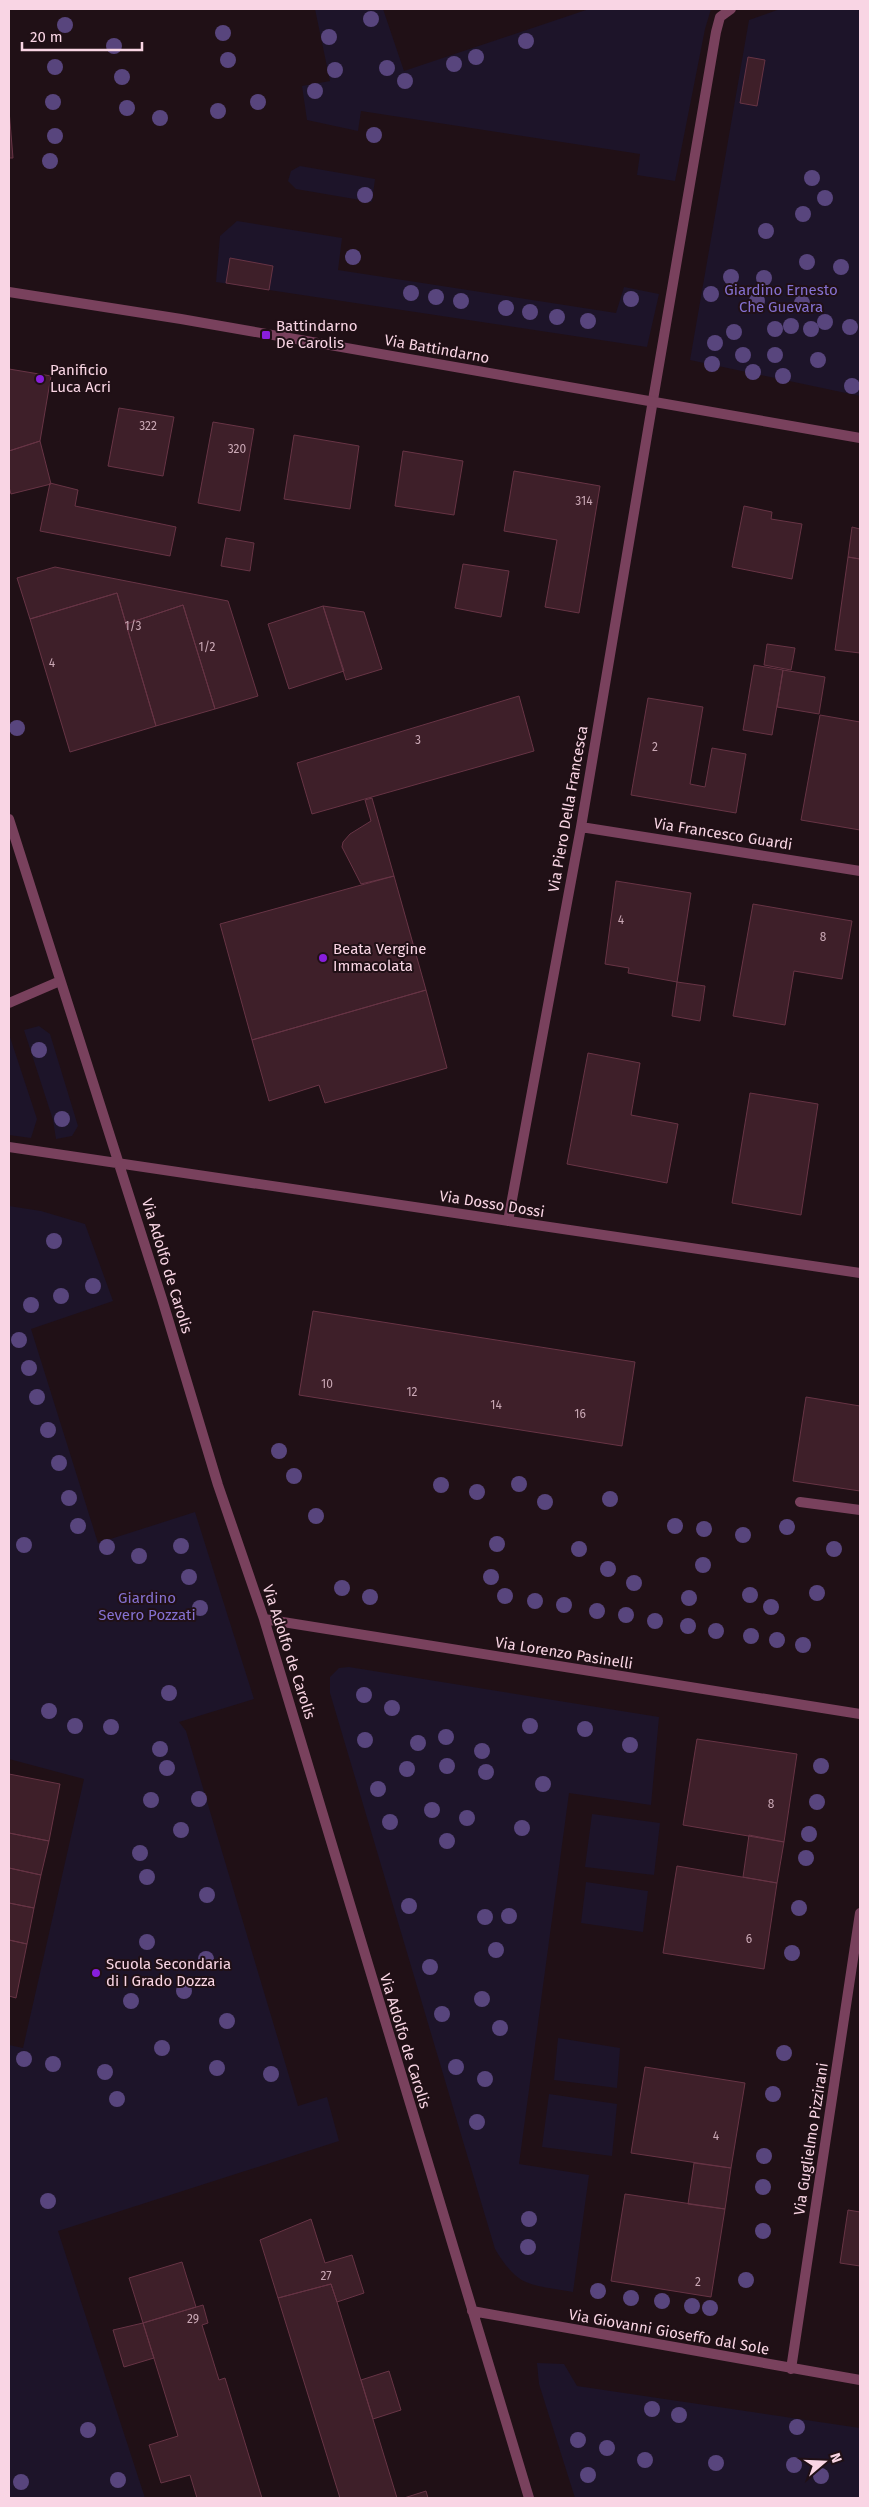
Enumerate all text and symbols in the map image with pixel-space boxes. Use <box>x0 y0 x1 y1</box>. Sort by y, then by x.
scale bar <box>22 20 142 52</box>
text: 20 m <box>30 28 63 46</box>
park label: Giardino Ernesto Che Guevara <box>724 281 838 316</box>
place label: Battindarno De Carolis <box>276 317 358 352</box>
marker: Battindarno De Carolis <box>260 329 272 341</box>
street label: Via Battindarno <box>383 331 491 367</box>
place label: Panificio Luca Acri <box>50 361 111 396</box>
marker: Panificio Luca Acri <box>34 373 46 385</box>
house number: 322 <box>139 419 157 433</box>
house number: 320 <box>228 442 247 456</box>
house number: 314 <box>575 494 593 508</box>
house number: 1/3 <box>124 619 142 633</box>
house number: 1/2 <box>199 640 216 654</box>
house number: 4 <box>49 656 56 670</box>
street label: Via Piero Della Francesca <box>544 724 592 894</box>
house number: 3 <box>415 733 421 747</box>
house number: 2 <box>652 740 658 754</box>
street label: Via Francesco Guardi <box>652 814 794 854</box>
house number: 4 <box>618 913 625 927</box>
house number: 8 <box>820 930 827 944</box>
place label: Beata Vergine Immacolata <box>333 940 426 975</box>
marker: Beata Vergine Immacolata <box>317 952 329 964</box>
street label: Via Dosso Dossi <box>438 1187 546 1221</box>
street label: Via Adolfo de Carolis <box>138 1196 196 1336</box>
house number: 10 <box>321 1377 333 1391</box>
house number: 12 <box>406 1385 418 1399</box>
house number: 14 <box>490 1398 502 1412</box>
house number: 16 <box>574 1407 586 1421</box>
street label: Via Adolfo de Carolis <box>259 1583 319 1721</box>
park label: Giardino Severo Pozzati <box>98 1589 196 1624</box>
street label: Via Lorenzo Pasinelli <box>494 1633 634 1673</box>
house number: 8 <box>768 1797 775 1811</box>
house number: 6 <box>746 1932 752 1946</box>
place label: Scuola Secondaria di I Grado Dozza <box>106 1955 231 1990</box>
marker: Scuola Secondaria di I Grado Dozza <box>90 1967 102 1979</box>
street label: Via Adolfo de Carolis <box>376 1971 434 2111</box>
street label: Via Guglielmo Pizzirani <box>790 2061 832 2217</box>
house number: 4 <box>713 2129 720 2143</box>
house number: 27 <box>320 2269 332 2283</box>
house number: 2 <box>695 2275 701 2289</box>
street label: Via Giovanni Gioseffo dal Sole <box>567 2305 771 2359</box>
house number: 29 <box>187 2312 199 2326</box>
north arrow <box>799 2437 849 2487</box>
text: N <box>826 2451 845 2465</box>

